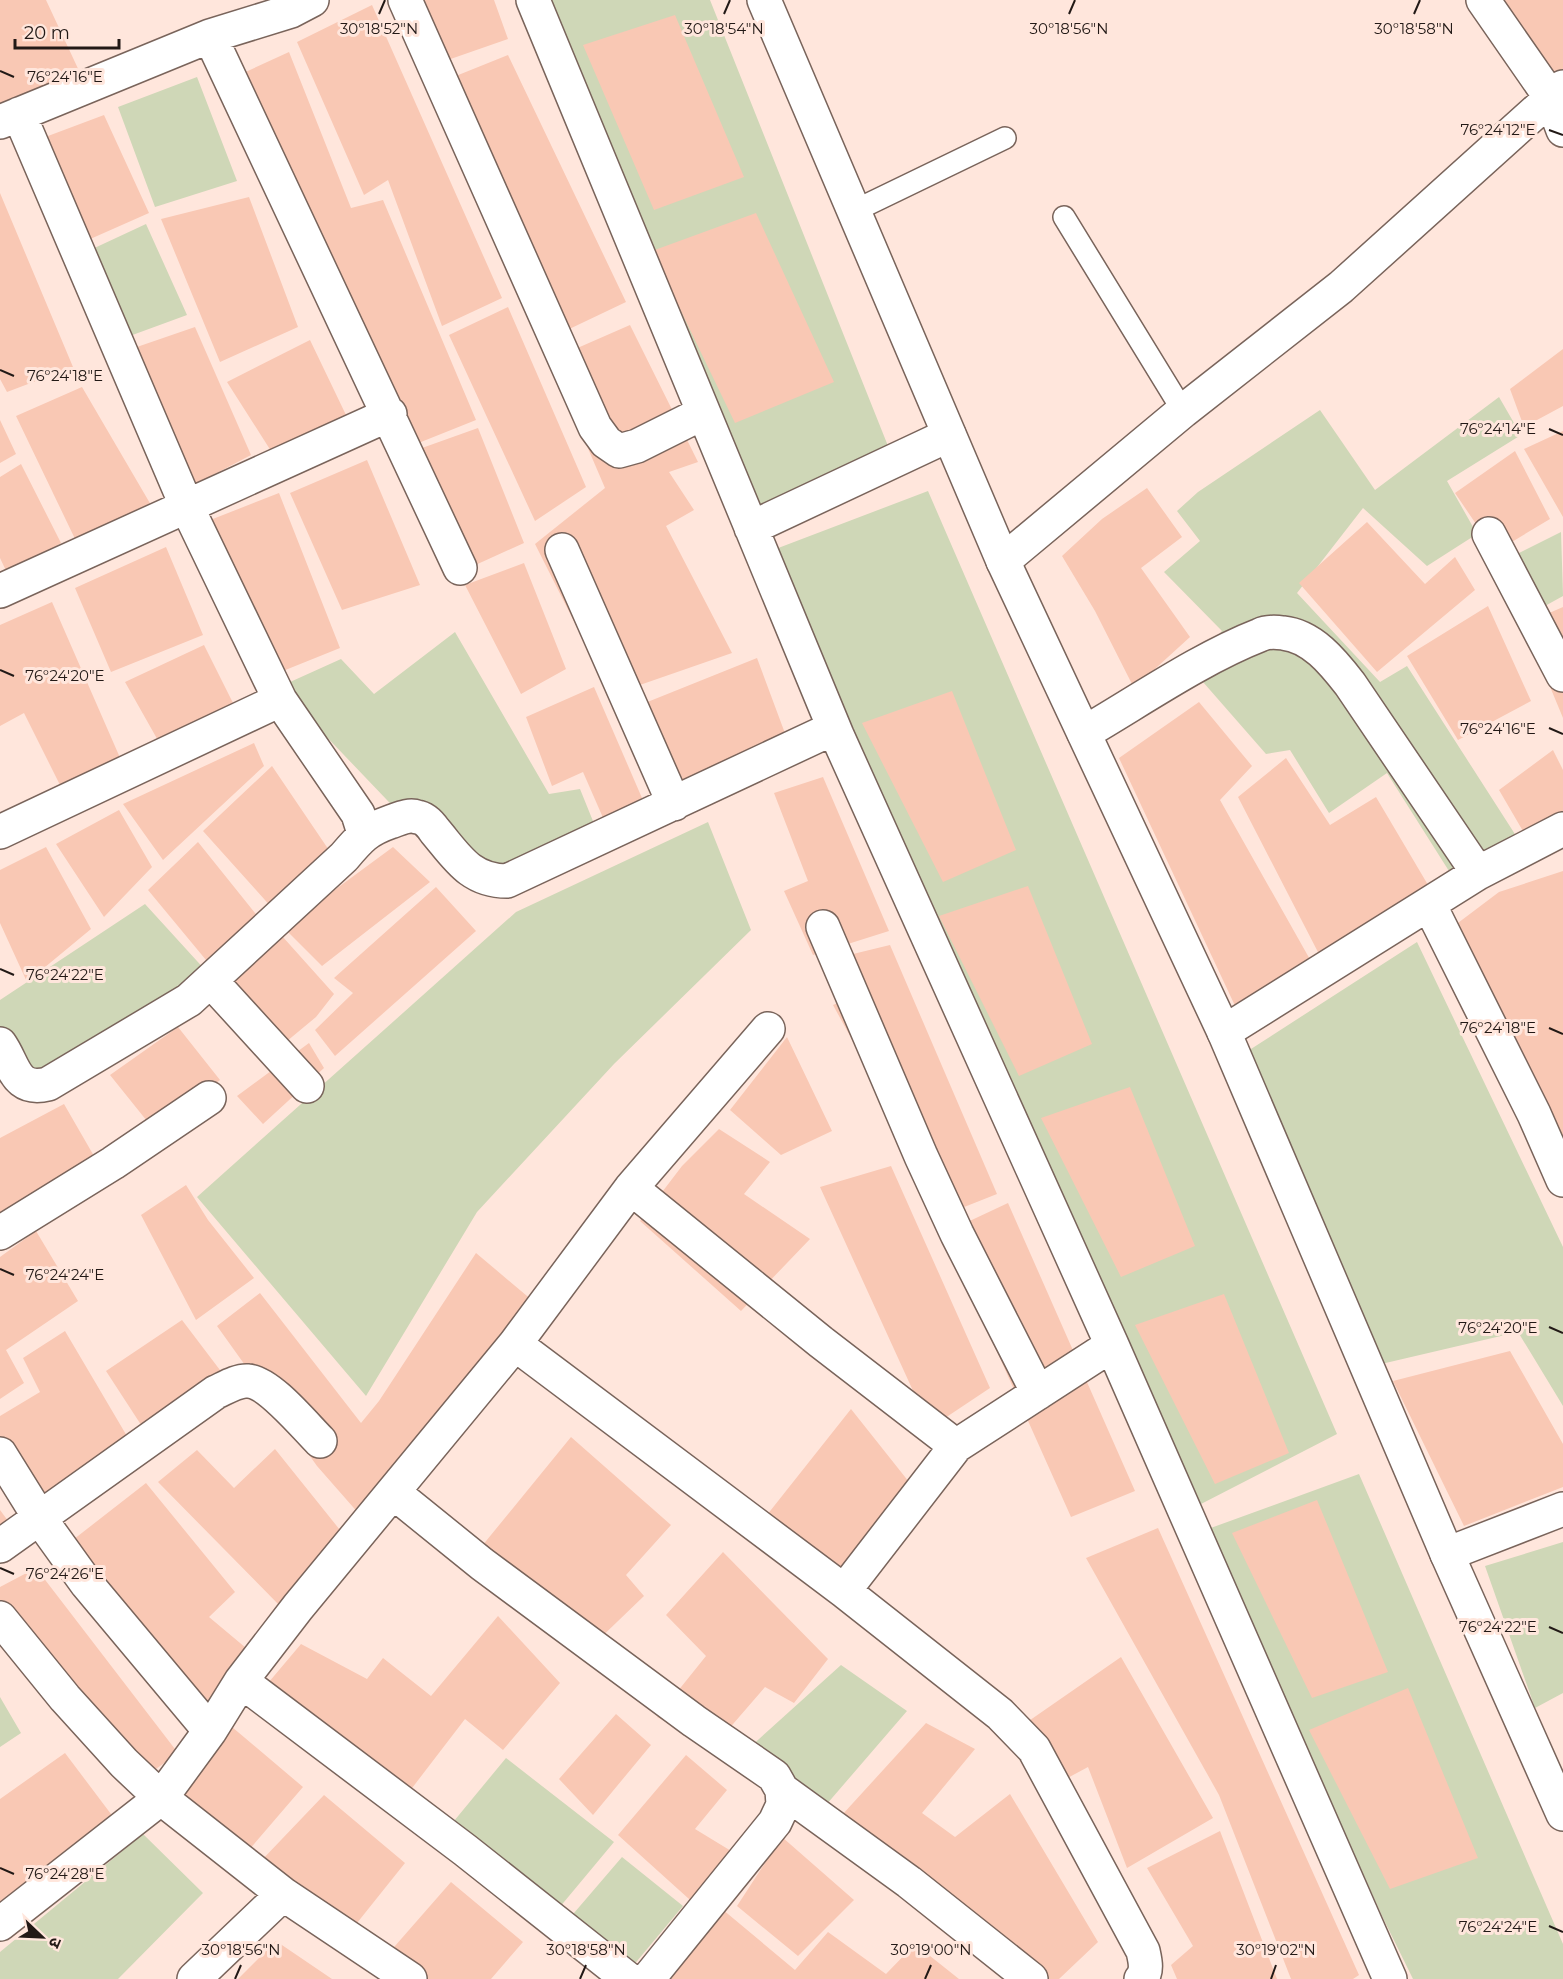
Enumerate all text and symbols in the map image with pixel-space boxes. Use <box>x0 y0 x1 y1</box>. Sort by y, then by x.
scale bar <box>15 12 118 50</box>
text: 30°18'52"N <box>340 19 418 38</box>
text: 30°18'54"N <box>684 19 764 38</box>
text: 30°18'56"N <box>1030 19 1108 38</box>
text: 30°18'58"N <box>1374 19 1454 38</box>
text: 20 m <box>24 22 70 44</box>
text: 76°24'16"E <box>27 67 103 86</box>
text: 76°24'12"E <box>1460 120 1536 139</box>
text: 76°24'18"E <box>27 366 103 385</box>
text: 76°24'14"E <box>1460 419 1536 438</box>
text: 76°24'20"E <box>25 666 105 685</box>
text: 76°24'16"E <box>1460 719 1536 738</box>
text: 76°24'22"E <box>26 965 104 984</box>
text: 76°24'18"E <box>1460 1018 1536 1037</box>
text: 76°24'24"E <box>26 1265 104 1284</box>
text: 76°24'20"E <box>1458 1318 1538 1337</box>
text: 76°24'26"E <box>26 1564 104 1583</box>
text: 76°24'22"E <box>1459 1617 1537 1636</box>
text: 76°24'28"E <box>26 1864 104 1883</box>
north arrow <box>12 1907 72 1967</box>
text: 76°24'24"E <box>1459 1917 1537 1936</box>
text: उ <box>45 1935 66 1951</box>
text: 30°18'56"N <box>202 1940 280 1959</box>
text: 30°18'58"N <box>546 1940 626 1959</box>
text: 30°19'00"N <box>891 1940 971 1959</box>
text: 30°19'02"N <box>1236 1940 1316 1959</box>

